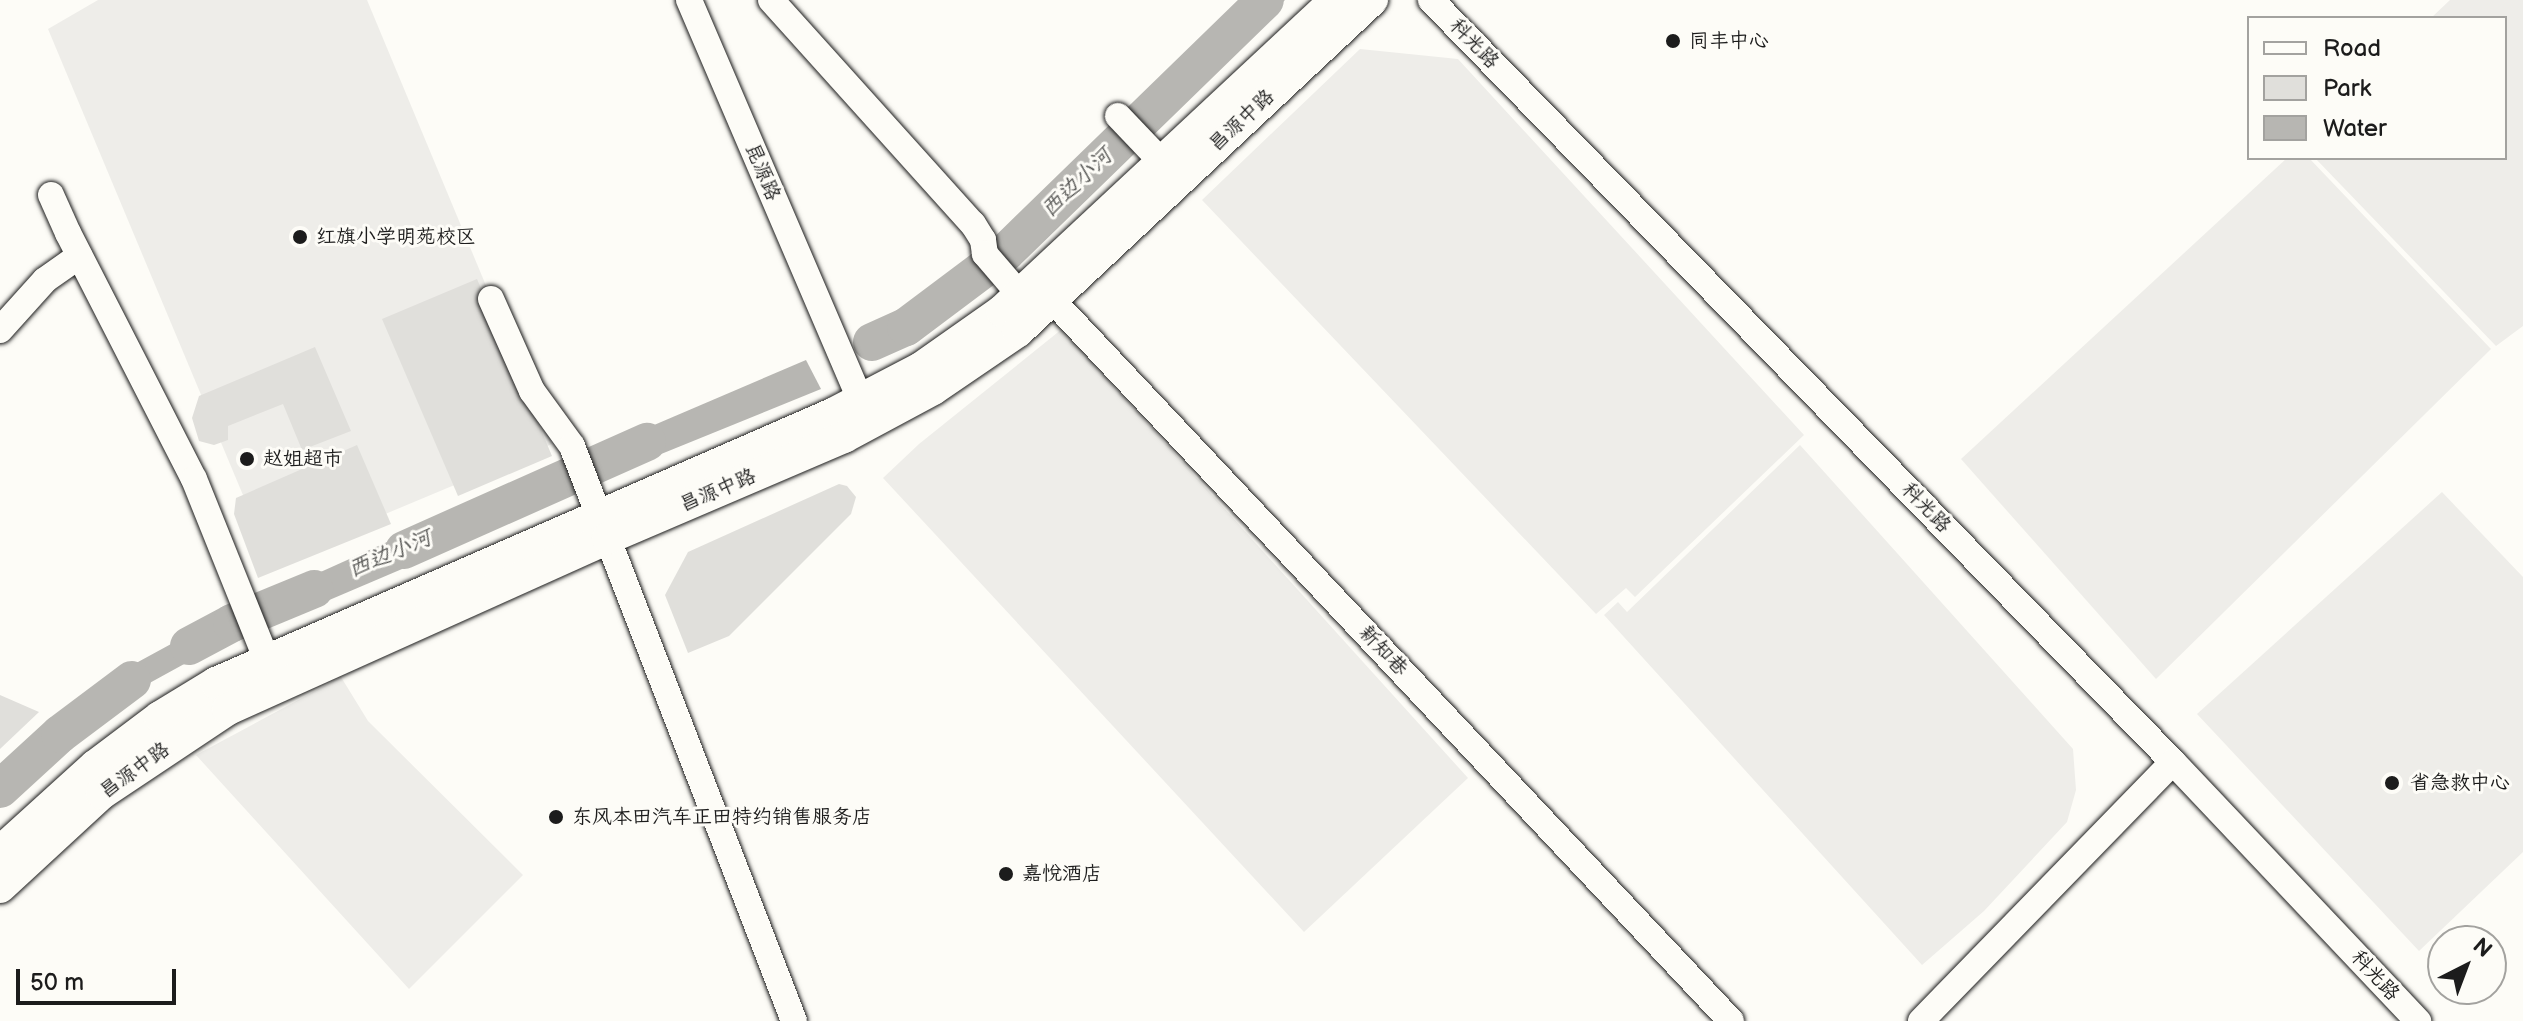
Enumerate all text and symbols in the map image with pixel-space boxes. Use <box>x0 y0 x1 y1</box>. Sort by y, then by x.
street label: 科光路 <box>1445 14 1503 74</box>
legend <box>2247 16 2507 160</box>
place label: 同丰中心 <box>1689 29 1769 53</box>
marker: 同丰中心 <box>1664 32 1682 50</box>
text: Road <box>2323 34 2381 63</box>
text: Park <box>2323 74 2371 103</box>
street label: 昌源中路 <box>1205 85 1279 157</box>
text: Water <box>2323 114 2387 143</box>
street label: 昆源路 <box>739 140 785 204</box>
water label: 西边小河 <box>1036 143 1118 223</box>
place label: 红旗小学明苑校区 <box>316 225 476 249</box>
marker: 红旗小学明苑校区 <box>291 228 309 246</box>
place label: 赵姐超市 <box>263 447 343 471</box>
marker: 赵姐超市 <box>238 450 256 468</box>
street label: 昌源中路 <box>676 464 760 518</box>
street label: 科光路 <box>1897 478 1955 538</box>
water label: 西边小河 <box>344 525 436 583</box>
street label: 新知巷 <box>1354 621 1412 681</box>
street label: 昌源中路 <box>96 738 174 804</box>
place label: 省急救中心 <box>2410 771 2510 795</box>
marker: 省急救中心 <box>2381 772 2403 794</box>
place label: 东风本田汽车正田特约销售服务店 <box>572 805 872 829</box>
marker: 东风本田汽车正田特约销售服务店 <box>547 808 565 826</box>
place label: 嘉悦酒店 <box>1022 862 1102 886</box>
marker: 嘉悦酒店 <box>997 865 1015 883</box>
north arrow <box>2427 925 2507 1005</box>
text: N <box>2467 933 2497 964</box>
street label: 科光路 <box>2346 946 2404 1006</box>
scale bar <box>20 953 180 1003</box>
text: 50 m <box>30 968 84 997</box>

